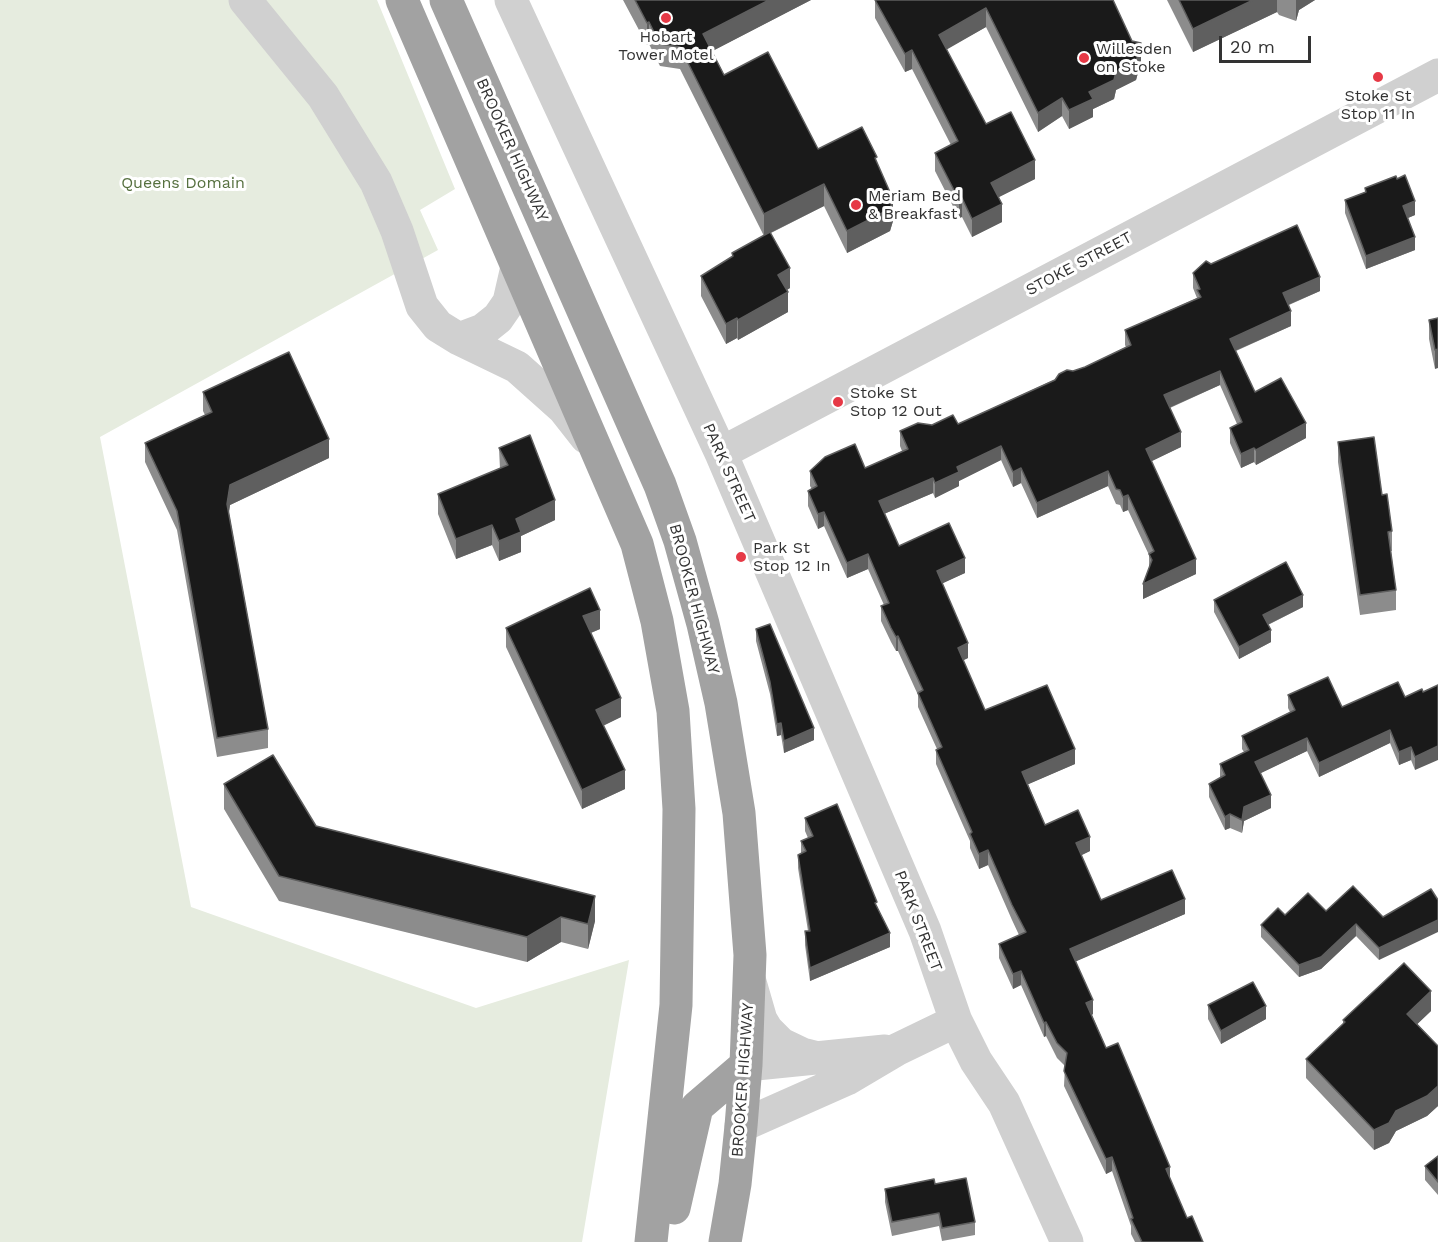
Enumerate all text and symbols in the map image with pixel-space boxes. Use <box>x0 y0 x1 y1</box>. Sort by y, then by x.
marker: Hobart Tower Motel <box>659 11 673 25</box>
scale bar <box>1222 24 1314 62</box>
place label: Hobart Tower Motel <box>618 27 714 65</box>
text: 20 m <box>1230 36 1275 57</box>
place label: Willesden on Stoke <box>1096 39 1172 77</box>
marker: Willesden on Stoke <box>1077 51 1091 65</box>
marker: Stoke St Stop 11 In <box>1371 70 1385 84</box>
street label: BROOKER HIGHWAY <box>472 75 552 225</box>
place label: Stoke St Stop 11 In <box>1341 86 1415 124</box>
park label: Queens Domain <box>121 173 245 193</box>
place label: Meriam Bed & Breakfast <box>868 186 961 224</box>
marker: Meriam Bed & Breakfast <box>849 198 863 212</box>
street label: STOKE STREET <box>1023 228 1135 300</box>
place label: Stoke St Stop 12 Out <box>850 383 942 421</box>
marker: Stoke St Stop 12 Out <box>831 395 845 409</box>
street label: PARK STREET <box>699 421 759 525</box>
street label: BROOKER HIGHWAY <box>665 522 723 676</box>
place label: Park St Stop 12 In <box>753 538 831 576</box>
marker: Park St Stop 12 In <box>734 550 748 564</box>
street label: PARK STREET <box>890 868 946 974</box>
street label: BROOKER HIGHWAY <box>728 1002 758 1158</box>

